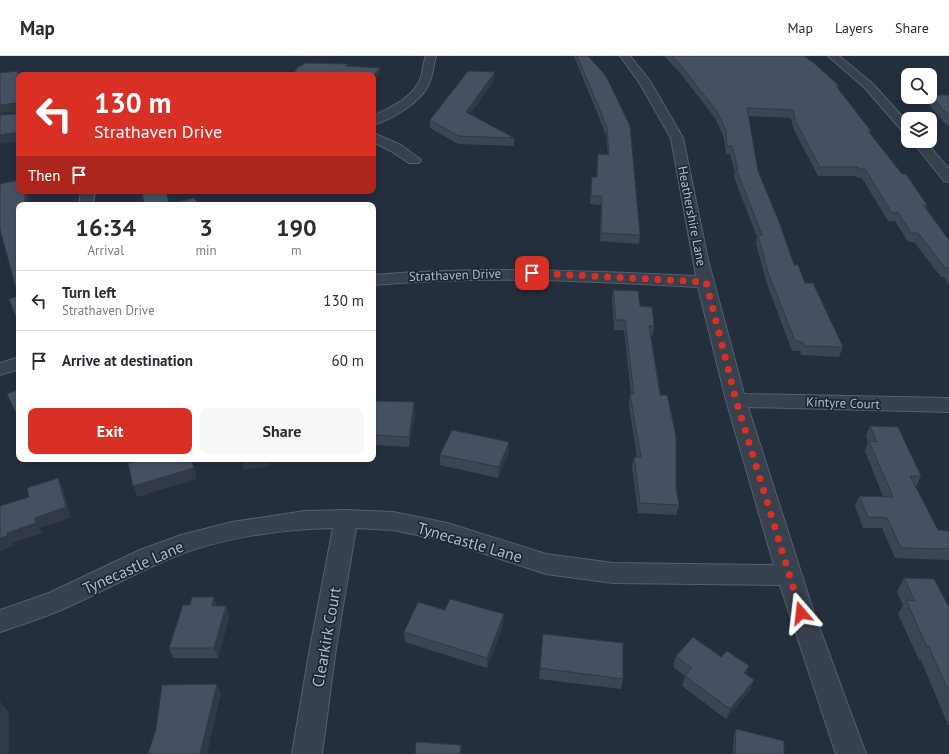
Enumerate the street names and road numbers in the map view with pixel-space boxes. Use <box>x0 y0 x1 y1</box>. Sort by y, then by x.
street label: Heathershire Lane <box>674 165 710 267</box>
street label: Strathaven Drive <box>408 265 502 285</box>
street label: Kintyre Court <box>806 393 881 413</box>
street label: Tynecastle Lane <box>415 517 525 567</box>
street label: Tynecastle Lane <box>80 536 186 598</box>
street label: Clearkirk Court <box>307 585 345 689</box>

